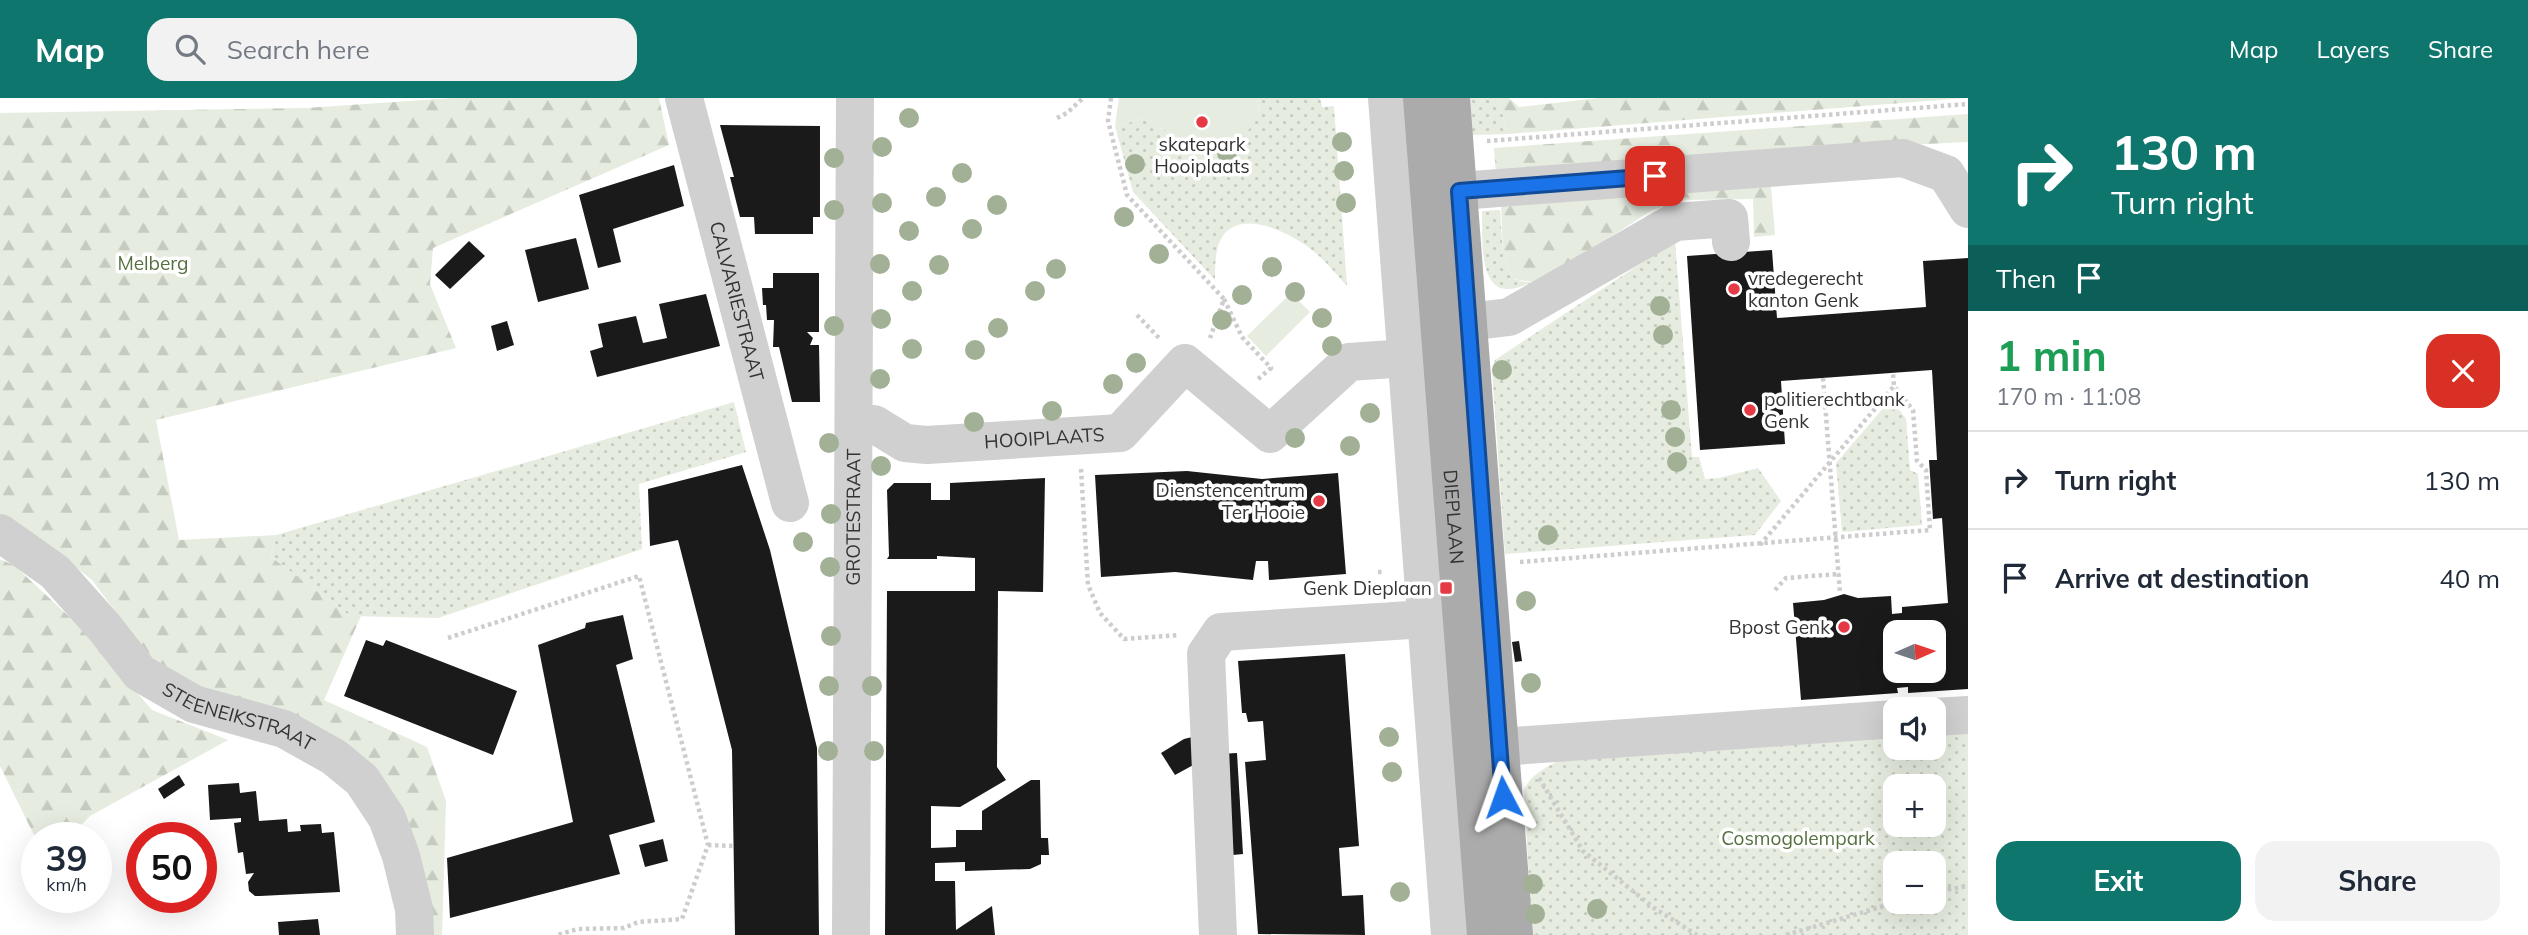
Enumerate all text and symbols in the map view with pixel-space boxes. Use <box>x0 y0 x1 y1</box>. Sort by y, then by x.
search box <box>147 18 637 81</box>
text: Map <box>35 29 105 70</box>
icon: search <box>171 30 209 68</box>
text: Search here <box>227 33 370 66</box>
text: Map <box>2229 34 2278 64</box>
text: Layers <box>2316 34 2390 64</box>
text: Share <box>2428 34 2493 64</box>
marker: skatepark Hooiplaats <box>1194 114 1210 130</box>
text: 130 m <box>2111 121 2257 182</box>
icon: right <box>1996 126 2087 217</box>
place label: skatepark Hooiplaats <box>1154 132 1250 178</box>
pin <box>1625 146 1685 206</box>
icon: arrive <box>1636 157 1674 195</box>
text: Turn right <box>2111 182 2254 222</box>
street label: CALVARIESTRAAT <box>705 219 770 384</box>
park label: Melberg <box>117 251 189 275</box>
icon: arrive <box>2070 259 2108 297</box>
text: Then <box>1996 262 2056 295</box>
place label: vredegerecht kanton Genk <box>1748 266 1863 312</box>
marker: vredegerecht kanton Genk <box>1726 281 1742 297</box>
text: 1 min <box>1996 329 2107 382</box>
button: close <box>2426 334 2500 408</box>
text: 170 m · 11:08 <box>1996 382 2141 411</box>
place label: politierechtbank Genk <box>1764 387 1905 433</box>
marker: politierechtbank Genk <box>1742 402 1758 418</box>
street label: HOOIPLAATS <box>983 422 1105 453</box>
street label: GROTESTRAAT <box>841 448 865 586</box>
icon: right <box>1996 461 2034 499</box>
text: Turn right <box>2055 464 2176 497</box>
text: 130 m <box>2424 464 2500 497</box>
street label: DIEPLAAN <box>1438 469 1470 565</box>
place label: Dienstencentrum Ter Hooie <box>1156 478 1305 524</box>
marker: Dienstencentrum Ter Hooie <box>1311 493 1327 509</box>
icon: arrive <box>1996 559 2034 597</box>
text: Arrive at destination <box>2055 562 2310 595</box>
text: 40 m <box>2439 562 2500 595</box>
place label: Genk Dieplaan <box>1303 576 1432 600</box>
marker: Genk Dieplaan <box>1438 580 1454 596</box>
place label: Bpost Genk <box>1729 615 1830 639</box>
marker: Bpost Genk <box>1836 619 1852 635</box>
north arrow <box>1883 620 1946 682</box>
map controls <box>1883 620 1946 914</box>
street label: STEENEIKSTRAAT <box>158 676 319 756</box>
button: sound <box>1883 697 1946 760</box>
position arrow <box>1466 760 1540 834</box>
button: + <box>1883 774 1946 837</box>
speed limit sign: 50 <box>126 822 217 913</box>
park label: Cosmogolempark <box>1721 826 1875 850</box>
text: 39 <box>45 836 88 880</box>
button: Exit <box>1996 841 2241 921</box>
button: Share <box>2255 841 2500 921</box>
button: − <box>1883 851 1946 914</box>
text: km/h <box>46 873 87 896</box>

